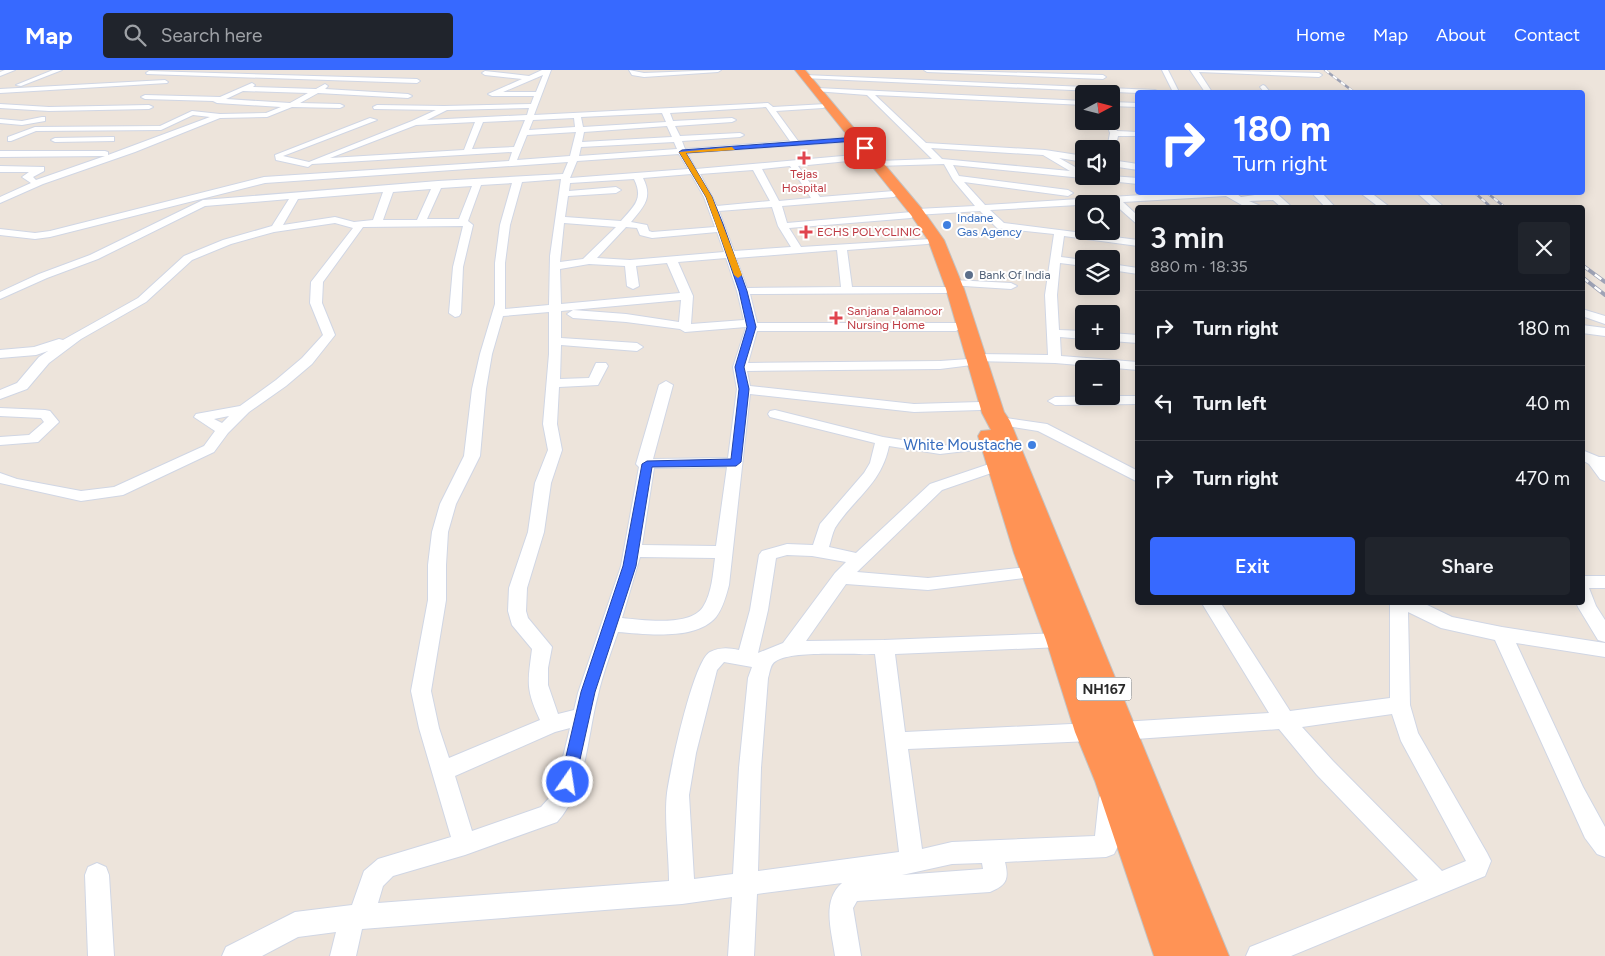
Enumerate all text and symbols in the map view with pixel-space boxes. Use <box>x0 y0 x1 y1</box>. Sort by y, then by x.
search box <box>103 13 453 58</box>
text: Map <box>25 21 73 50</box>
icon: search <box>121 21 149 49</box>
text: Search here <box>161 24 262 47</box>
text: Home <box>1296 24 1345 46</box>
text: Map <box>1373 24 1408 46</box>
text: About <box>1436 24 1486 46</box>
text: Contact <box>1514 24 1580 46</box>
north arrow <box>1075 85 1120 130</box>
map controls <box>1075 85 1120 405</box>
text: 180 m <box>1233 108 1331 150</box>
icon: right <box>1150 110 1215 175</box>
pin <box>844 127 886 169</box>
icon: arrive <box>851 134 879 162</box>
button: sound <box>1075 140 1120 185</box>
text: Turn right <box>1233 150 1328 177</box>
marker: Tejas Hospital <box>797 151 811 165</box>
place label: Tejas Hospital <box>782 167 826 195</box>
button: search <box>1075 195 1120 240</box>
place label: Indane Gas Agency <box>957 211 1022 239</box>
marker: Indane Gas Agency <box>941 219 953 231</box>
text: 3 min <box>1150 219 1224 256</box>
button: close <box>1518 222 1570 274</box>
marker: ECHS POLYCLINIC <box>799 225 813 239</box>
place label: ECHS POLYCLINIC <box>817 225 921 239</box>
button: layers <box>1075 250 1120 295</box>
text: 880 m · 18:35 <box>1150 257 1248 276</box>
place label: Bank Of India <box>979 268 1051 282</box>
marker: Bank Of India <box>963 269 975 281</box>
place label: Sanjana Palamoor Nursing Home <box>847 304 942 332</box>
button: + <box>1075 305 1120 350</box>
marker: Sanjana Palamoor Nursing Home <box>829 311 843 325</box>
icon: right <box>1150 314 1178 342</box>
text: Turn right <box>1193 317 1279 340</box>
text: 180 m <box>1517 317 1570 340</box>
button: − <box>1075 360 1120 405</box>
icon: left <box>1150 389 1178 417</box>
text: Turn left <box>1193 392 1267 415</box>
text: 40 m <box>1525 392 1570 415</box>
place label: White Moustache <box>904 436 1022 454</box>
marker: White Moustache <box>1026 439 1038 451</box>
icon: right <box>1150 464 1178 492</box>
text: Turn right <box>1193 467 1279 490</box>
text: 470 m <box>1515 467 1570 490</box>
button: Exit <box>1150 537 1355 595</box>
button: Share <box>1365 537 1570 595</box>
road number: NH167 <box>1076 678 1132 700</box>
position arrow <box>541 755 593 807</box>

